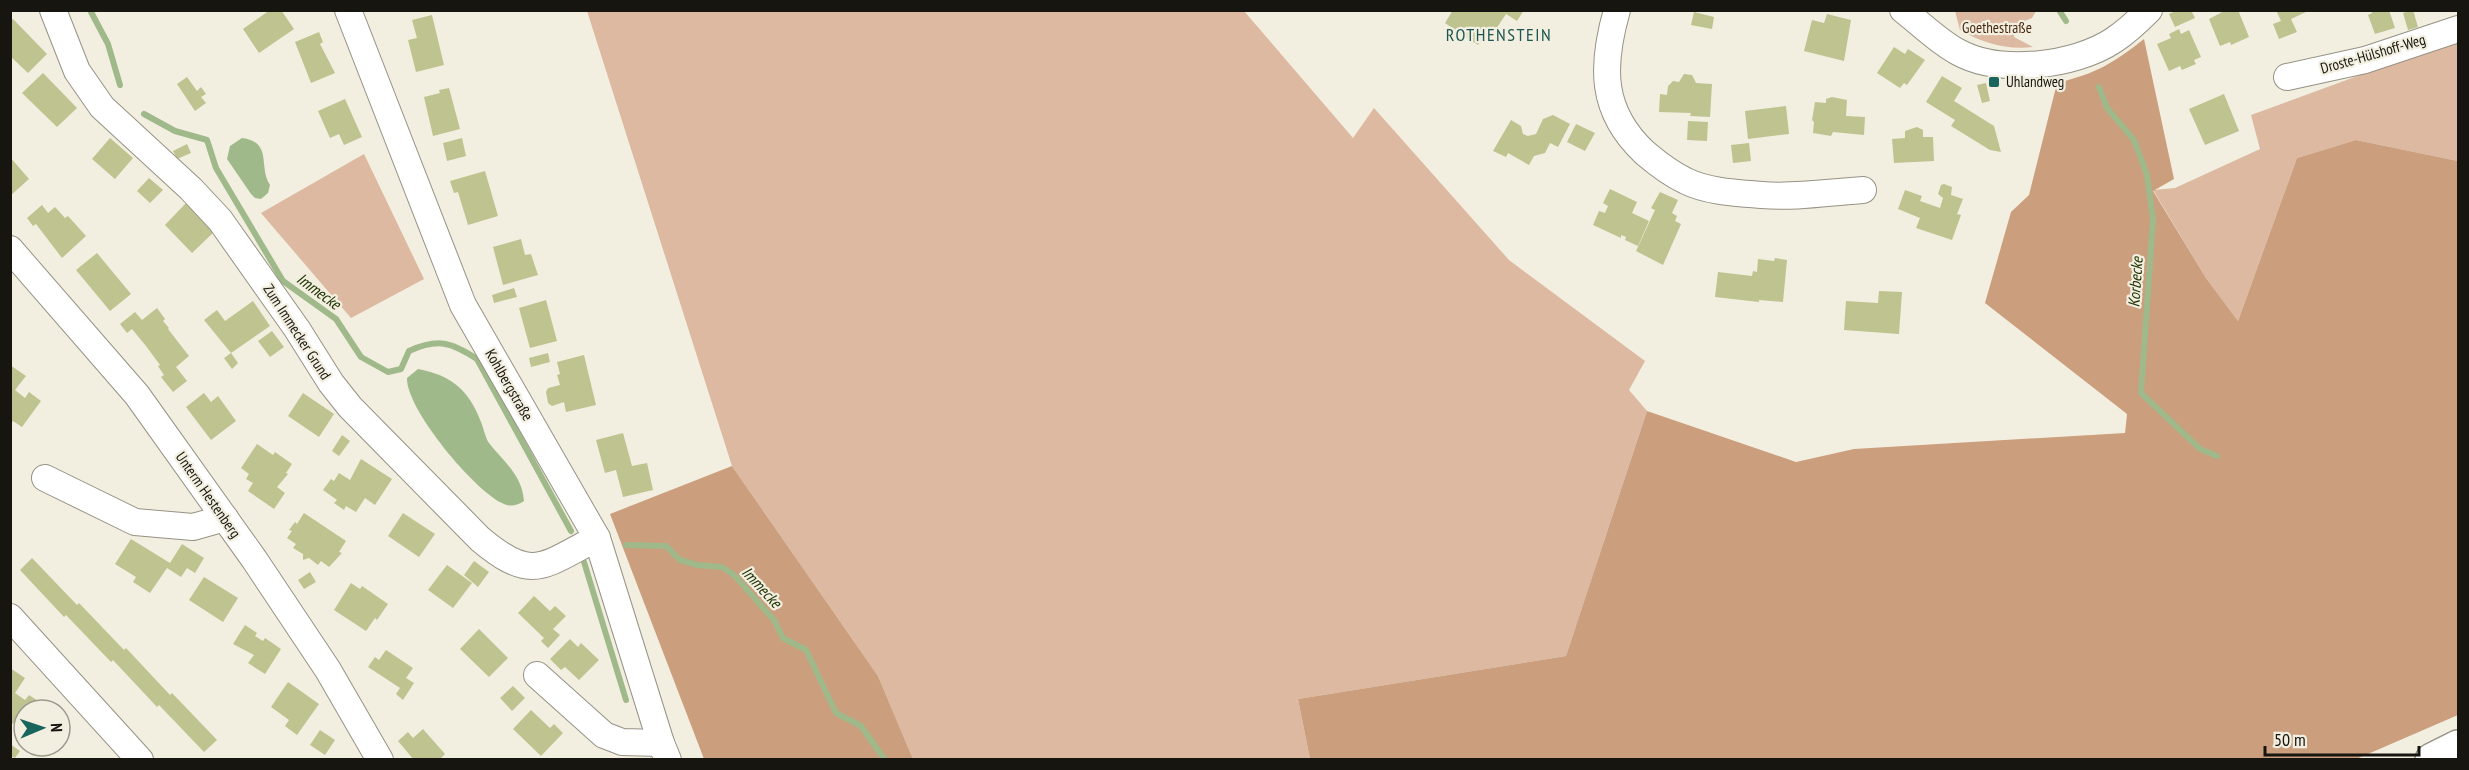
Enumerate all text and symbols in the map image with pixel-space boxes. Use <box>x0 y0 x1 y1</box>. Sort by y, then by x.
park label: Goethestraße <box>1962 18 2032 37</box>
district label: ROTHENSTEIN <box>1446 23 1552 46</box>
street label: Droste-Hülshoff-Weg <box>2318 29 2428 78</box>
place label: Uhlandweg <box>2006 72 2064 91</box>
marker: Uhlandweg <box>1987 75 2001 89</box>
water label: Korbecke <box>2123 255 2147 308</box>
water label: Immecke <box>293 268 346 314</box>
street label: Zum Immecker Grund <box>259 280 335 383</box>
street label: Kohlbergstraße <box>481 346 538 424</box>
street label: Unterm Hestenberg <box>172 448 245 542</box>
water label: Immecke <box>738 562 787 613</box>
north arrow <box>12 698 72 758</box>
scale bar <box>2265 719 2420 757</box>
text: N <box>47 723 67 732</box>
text: 50 m <box>2274 728 2306 751</box>

